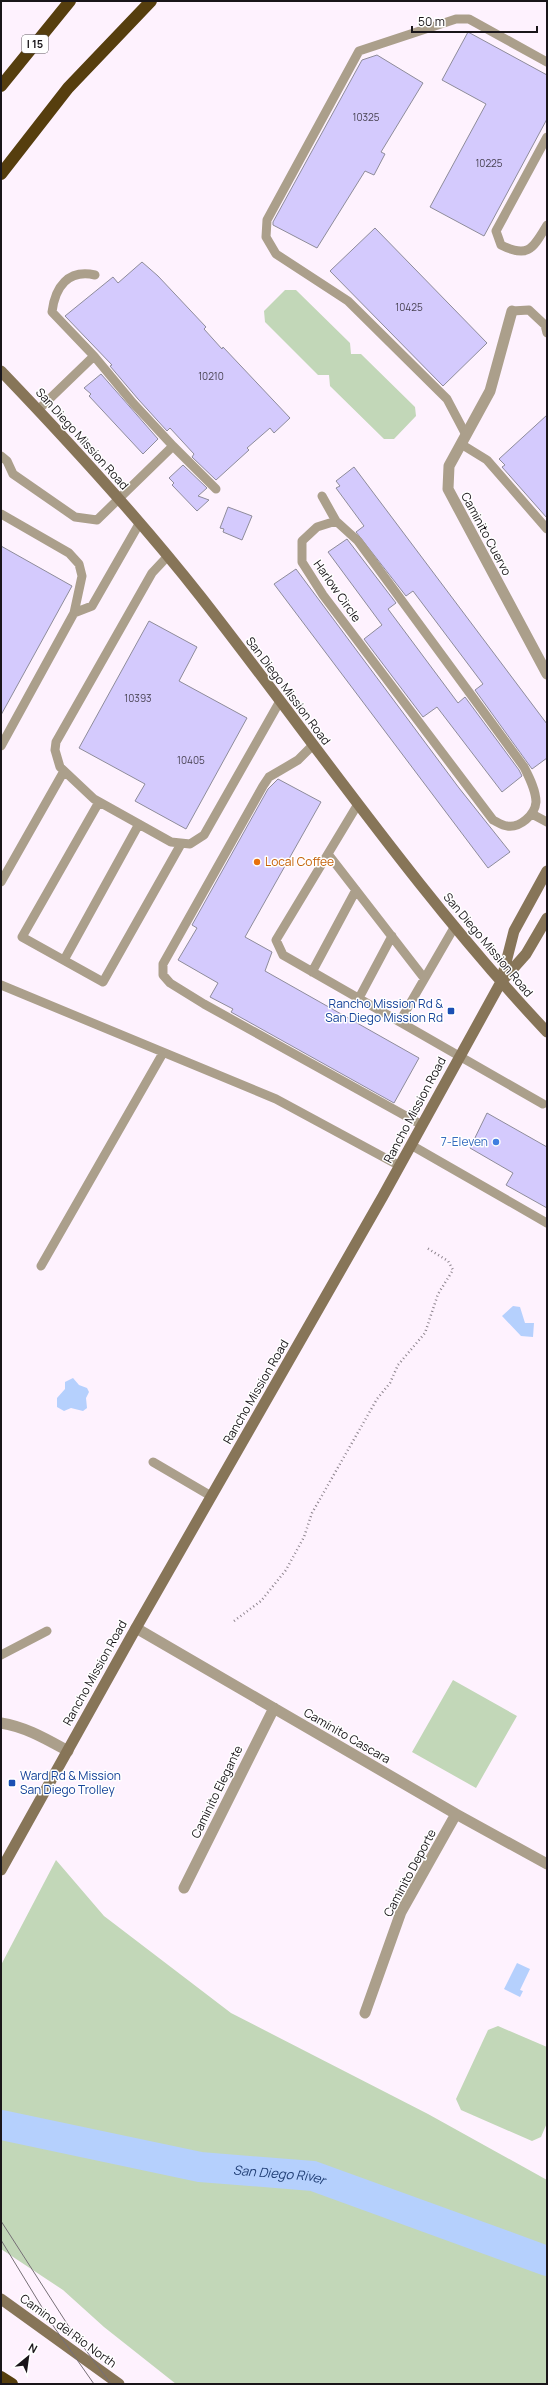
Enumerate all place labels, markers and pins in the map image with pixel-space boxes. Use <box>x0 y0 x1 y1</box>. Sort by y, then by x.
place label: Local Coffee <box>265 853 334 870</box>
marker: Local Coffee <box>252 857 262 867</box>
place label: Rancho Mission Rd & San Diego Mission Rd <box>325 995 443 1026</box>
marker: Rancho Mission Rd & San Diego Mission Rd <box>446 1006 456 1016</box>
place label: 7-Eleven <box>441 1133 488 1150</box>
marker: 7-Eleven <box>491 1137 501 1147</box>
place label: Ward Rd & Mission San Diego Trolley <box>20 1767 121 1798</box>
marker: Ward Rd & Mission San Diego Trolley <box>7 1778 17 1788</box>

